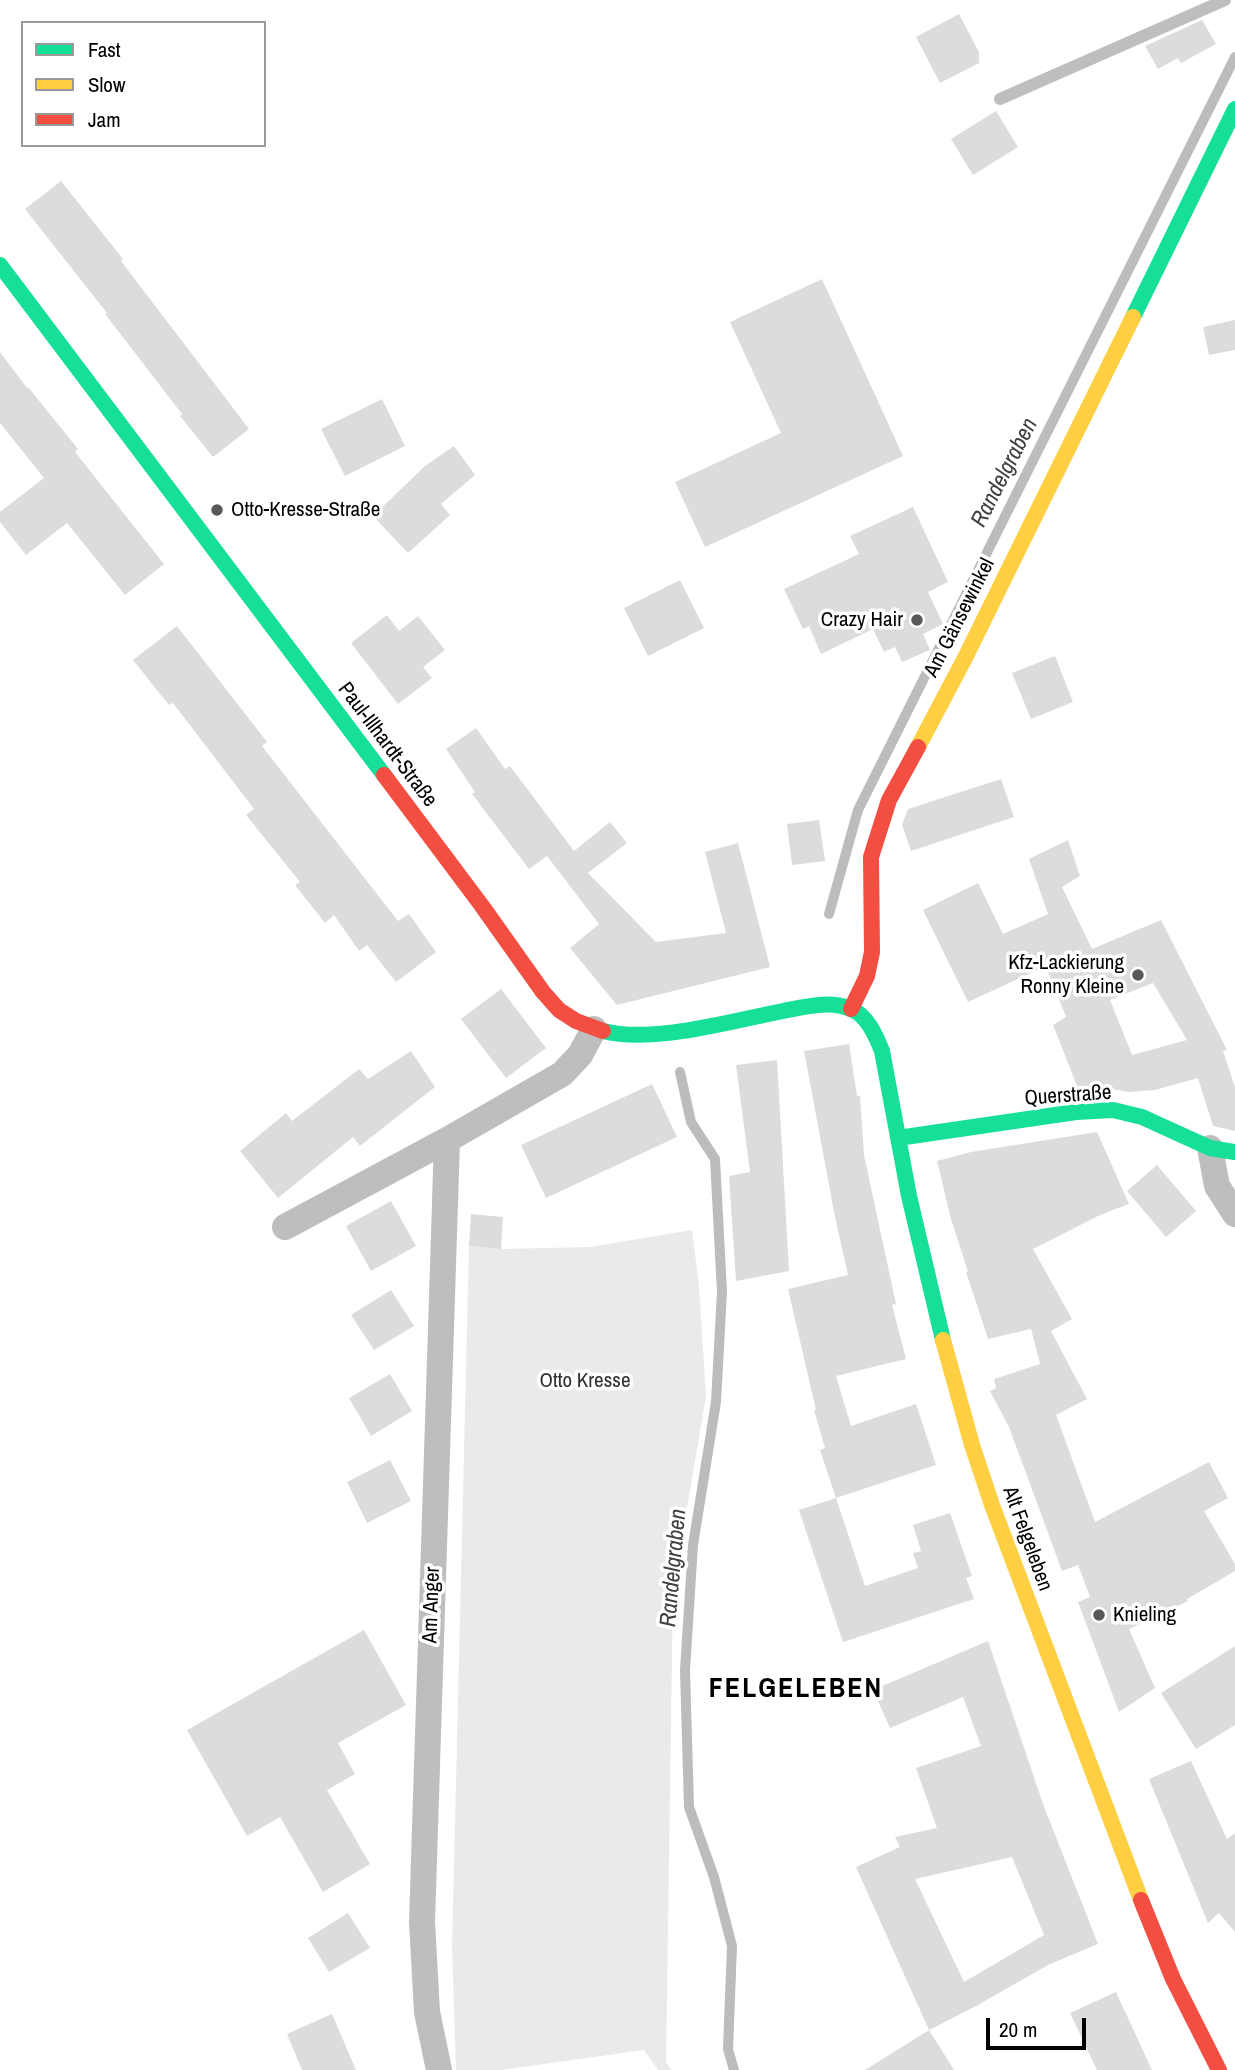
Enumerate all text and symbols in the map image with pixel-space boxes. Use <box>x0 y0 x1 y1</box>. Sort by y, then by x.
legend <box>21 21 266 147</box>
text: Fast <box>88 35 121 64</box>
text: Slow <box>88 70 125 99</box>
text: Jam <box>88 105 121 134</box>
water label: Randelgraben <box>966 414 1044 532</box>
place label: Otto-Kresse-Straße <box>231 497 380 523</box>
marker: Otto-Kresse-Straße <box>209 502 225 518</box>
street label: Am Gänsewinkel <box>919 554 1001 682</box>
place label: Crazy Hair <box>821 607 903 633</box>
marker: Crazy Hair <box>909 612 925 628</box>
street label: Paul-Illhardt-Straße <box>332 678 442 812</box>
place label: Kfz-Lackierung Ronny Kleine <box>1008 950 1124 1000</box>
marker: Kfz-Lackierung Ronny Kleine <box>1130 967 1146 983</box>
street label: Querstraße <box>1024 1080 1112 1112</box>
park label: Otto Kresse <box>540 1368 630 1394</box>
street label: Alt Felgeleben <box>996 1483 1058 1595</box>
water label: Randelgraben <box>655 1508 693 1628</box>
street label: Am Anger <box>418 1566 446 1644</box>
place label: Knieling <box>1113 1602 1176 1628</box>
marker: Knieling <box>1091 1607 1107 1623</box>
district label: FELGELEBEN <box>710 1672 882 1706</box>
scale bar <box>990 2004 1090 2048</box>
text: 20 m <box>999 2015 1037 2044</box>

